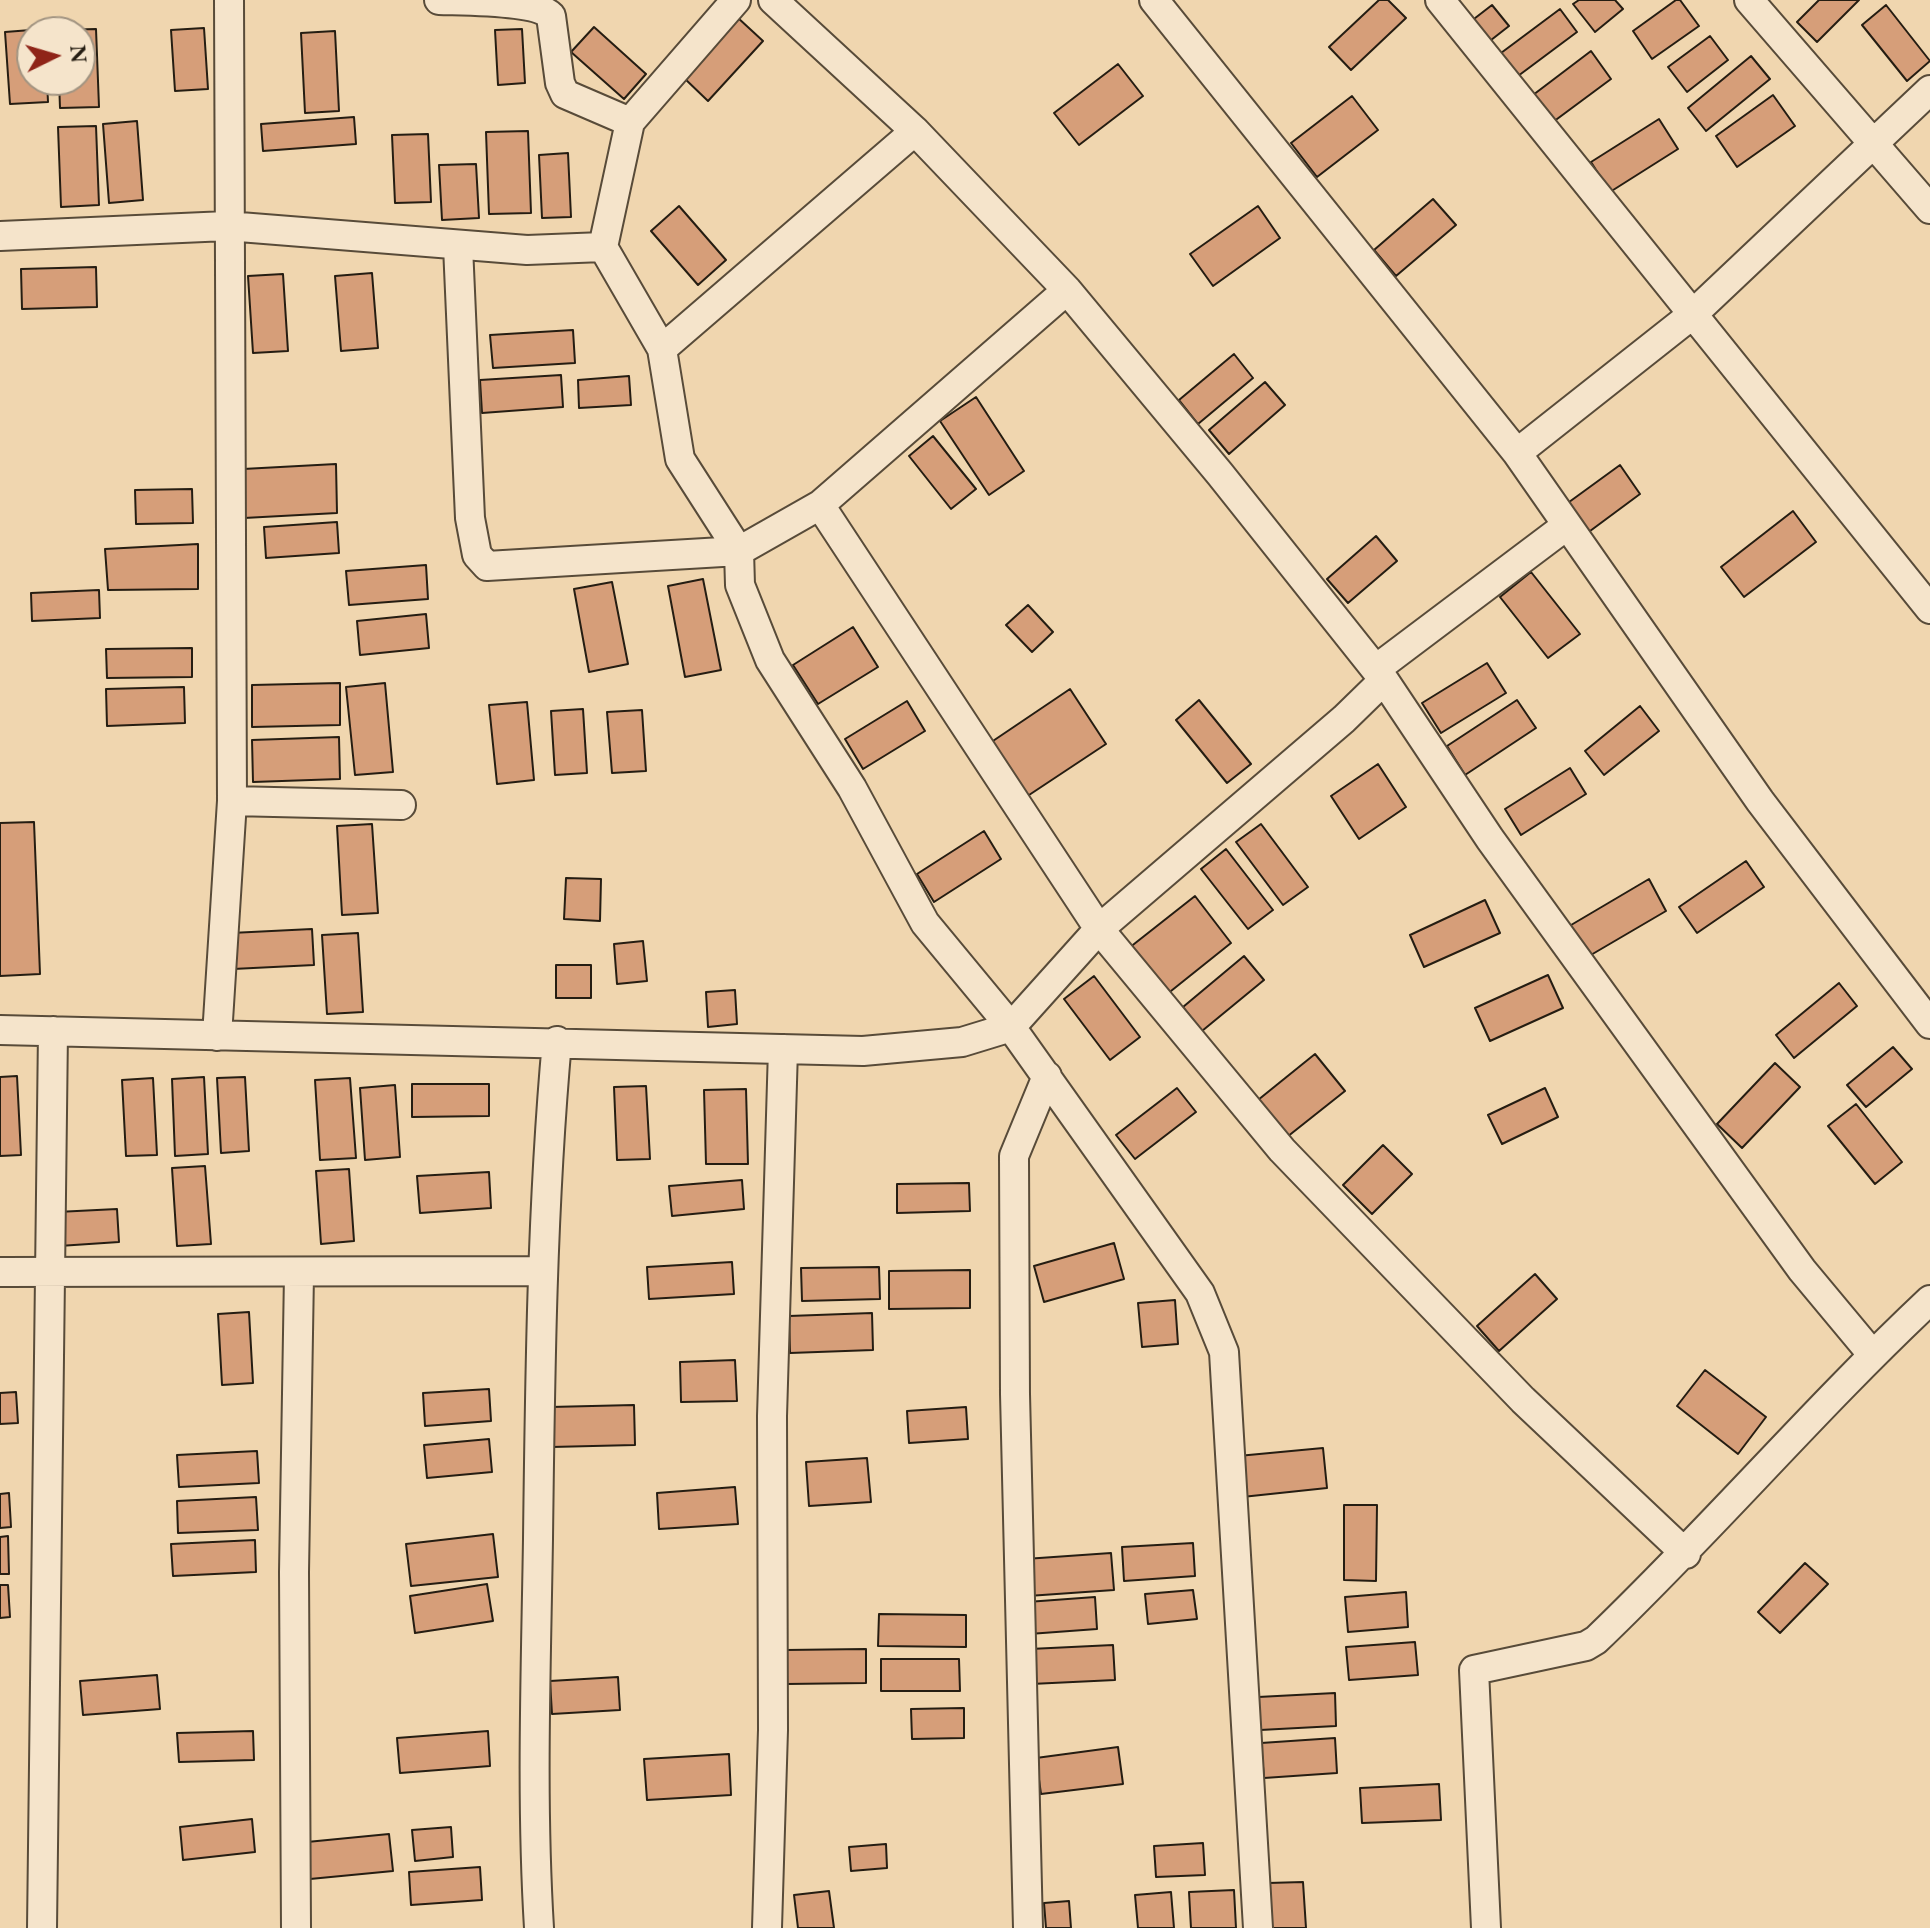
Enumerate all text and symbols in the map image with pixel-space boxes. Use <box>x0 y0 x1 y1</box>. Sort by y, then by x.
north arrow <box>16 16 96 96</box>
text: N <box>63 44 94 64</box>

